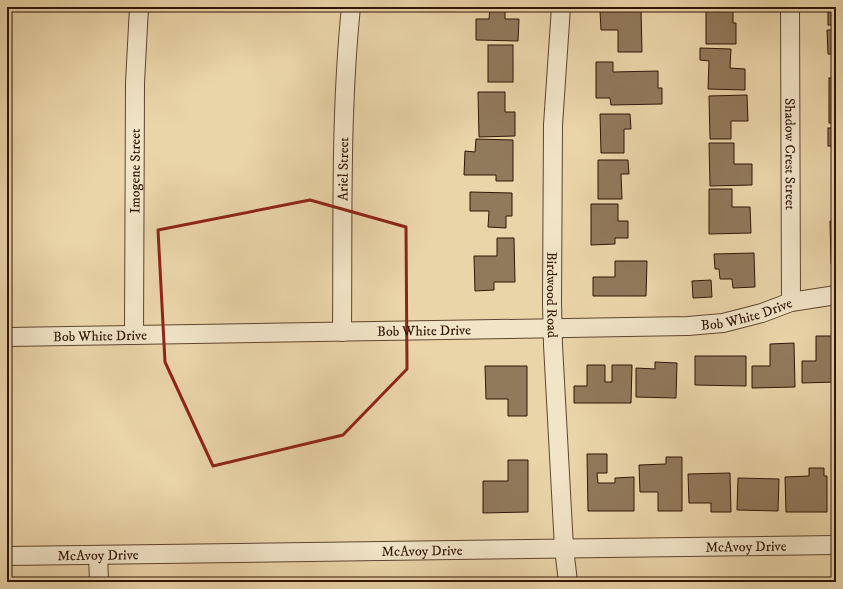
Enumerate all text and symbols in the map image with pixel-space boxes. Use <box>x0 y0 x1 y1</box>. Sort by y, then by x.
street label: Shadow Crest Street <box>780 98 799 211</box>
street label: Imogene Street <box>126 128 145 214</box>
street label: Ariel Street <box>334 136 353 201</box>
street label: Birdwood Road <box>542 252 561 338</box>
street label: Bob White Drive <box>700 294 795 335</box>
street label: Bob White Drive <box>377 322 471 341</box>
street label: Bob White Drive <box>53 327 147 346</box>
street label: McAvoy Drive <box>705 538 787 557</box>
street label: McAvoy Drive <box>381 542 463 561</box>
street label: McAvoy Drive <box>57 546 139 565</box>

